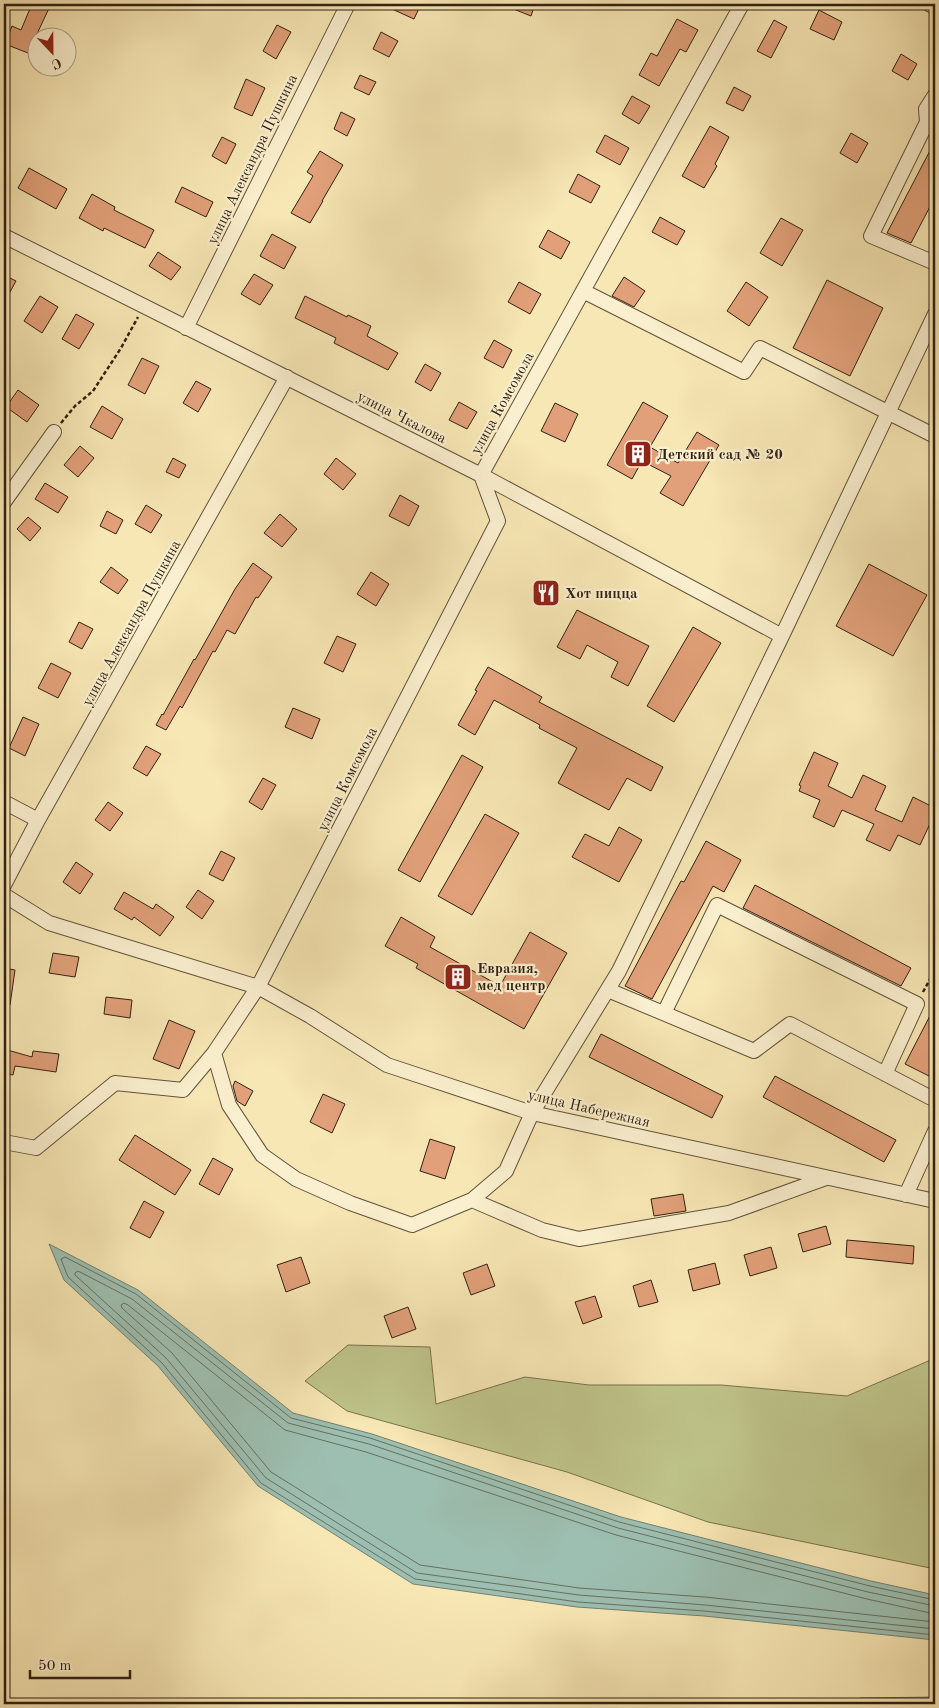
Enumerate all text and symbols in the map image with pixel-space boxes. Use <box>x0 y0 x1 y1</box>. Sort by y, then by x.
north arrow <box>28 28 78 78</box>
text: С <box>50 55 63 71</box>
street label: улица Александра Пушкина <box>206 72 301 247</box>
street label: улица Комсомола <box>469 349 538 457</box>
street label: улица Чкалова <box>354 389 449 448</box>
building icon: Детский сад № 20 <box>623 439 653 469</box>
place label: Детский сад № 20 <box>657 448 783 463</box>
street label: улица Александра Пушкина <box>80 538 185 709</box>
restaurant icon: Хот пицца <box>531 578 561 608</box>
place label: Хот пицца <box>565 587 638 602</box>
street label: улица Комсомола <box>316 725 381 834</box>
building icon: Евразия, мед центр <box>443 962 473 992</box>
place label: Евразия, мед центр <box>477 962 545 994</box>
street label: улица Набережная <box>526 1088 651 1131</box>
scale bar <box>30 1648 130 1680</box>
text: 50 m <box>38 1659 72 1674</box>

